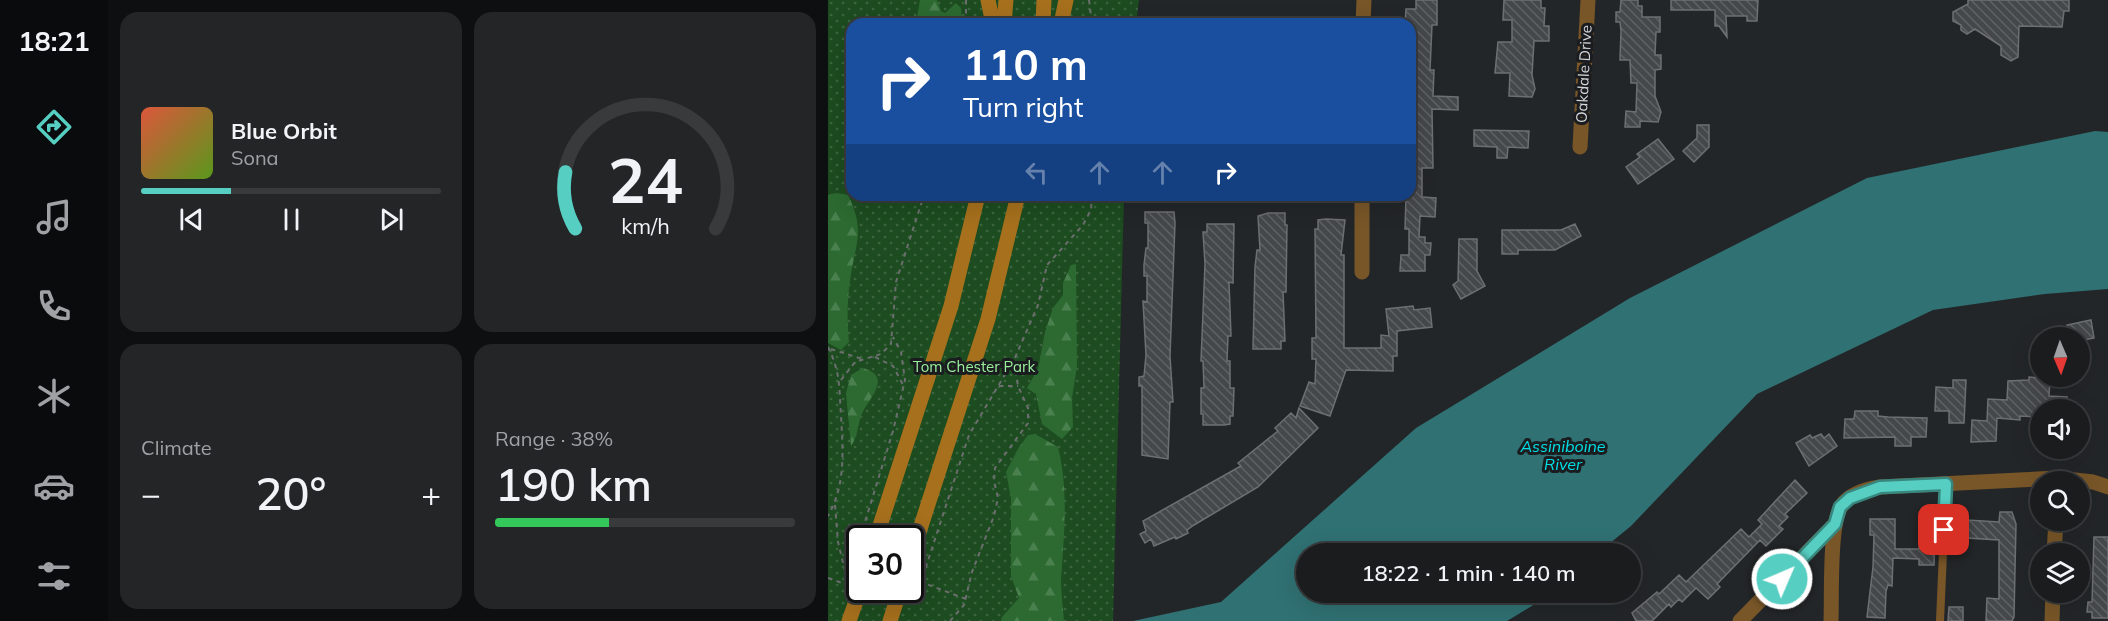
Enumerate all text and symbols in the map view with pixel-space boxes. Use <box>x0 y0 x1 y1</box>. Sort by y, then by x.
text: 18:21 <box>18 24 90 58</box>
street label: Oakdale Drive <box>1571 25 1596 123</box>
text: 110 m <box>963 38 1088 91</box>
icon: right <box>864 42 942 120</box>
text: Turn right <box>963 90 1083 124</box>
icon: directions <box>33 106 75 148</box>
text: Blue Orbit <box>231 117 337 145</box>
text: 24 <box>608 140 682 219</box>
text: Sona <box>231 145 279 170</box>
icon: left <box>1020 156 1053 189</box>
icon: ahead <box>1083 156 1116 189</box>
icon: ahead <box>1146 156 1179 189</box>
icon: right <box>1209 156 1242 189</box>
icon: music <box>33 196 75 238</box>
icon: previous <box>175 203 208 236</box>
icon: pause <box>275 203 308 236</box>
icon: next <box>375 203 408 236</box>
text: km/h <box>621 212 669 239</box>
icon: phone <box>33 285 75 327</box>
north arrow <box>2030 327 2090 387</box>
map controls <box>2030 327 2090 603</box>
park label: Tom Chester Park <box>913 357 1035 376</box>
icon: climate <box>33 375 75 417</box>
button: sound <box>2030 399 2090 459</box>
text: Range · 38% <box>495 426 613 451</box>
text: Climate <box>141 435 212 460</box>
water label: Assiniboine River <box>1519 436 1606 474</box>
text: 190 km <box>495 456 652 512</box>
icon: car <box>33 465 75 507</box>
text: 20° <box>256 465 326 521</box>
button: search <box>2030 471 2090 531</box>
text: − <box>141 473 161 514</box>
text: + <box>421 473 441 514</box>
pin <box>1918 504 1969 555</box>
icon: arrive <box>1927 513 1960 546</box>
speed limit sign: 30 <box>846 525 924 603</box>
button: layers <box>2030 543 2090 603</box>
position arrow <box>1750 547 1814 611</box>
icon: filters <box>33 555 75 597</box>
text: 18:22 · 1 min · 140 m <box>1361 559 1576 587</box>

